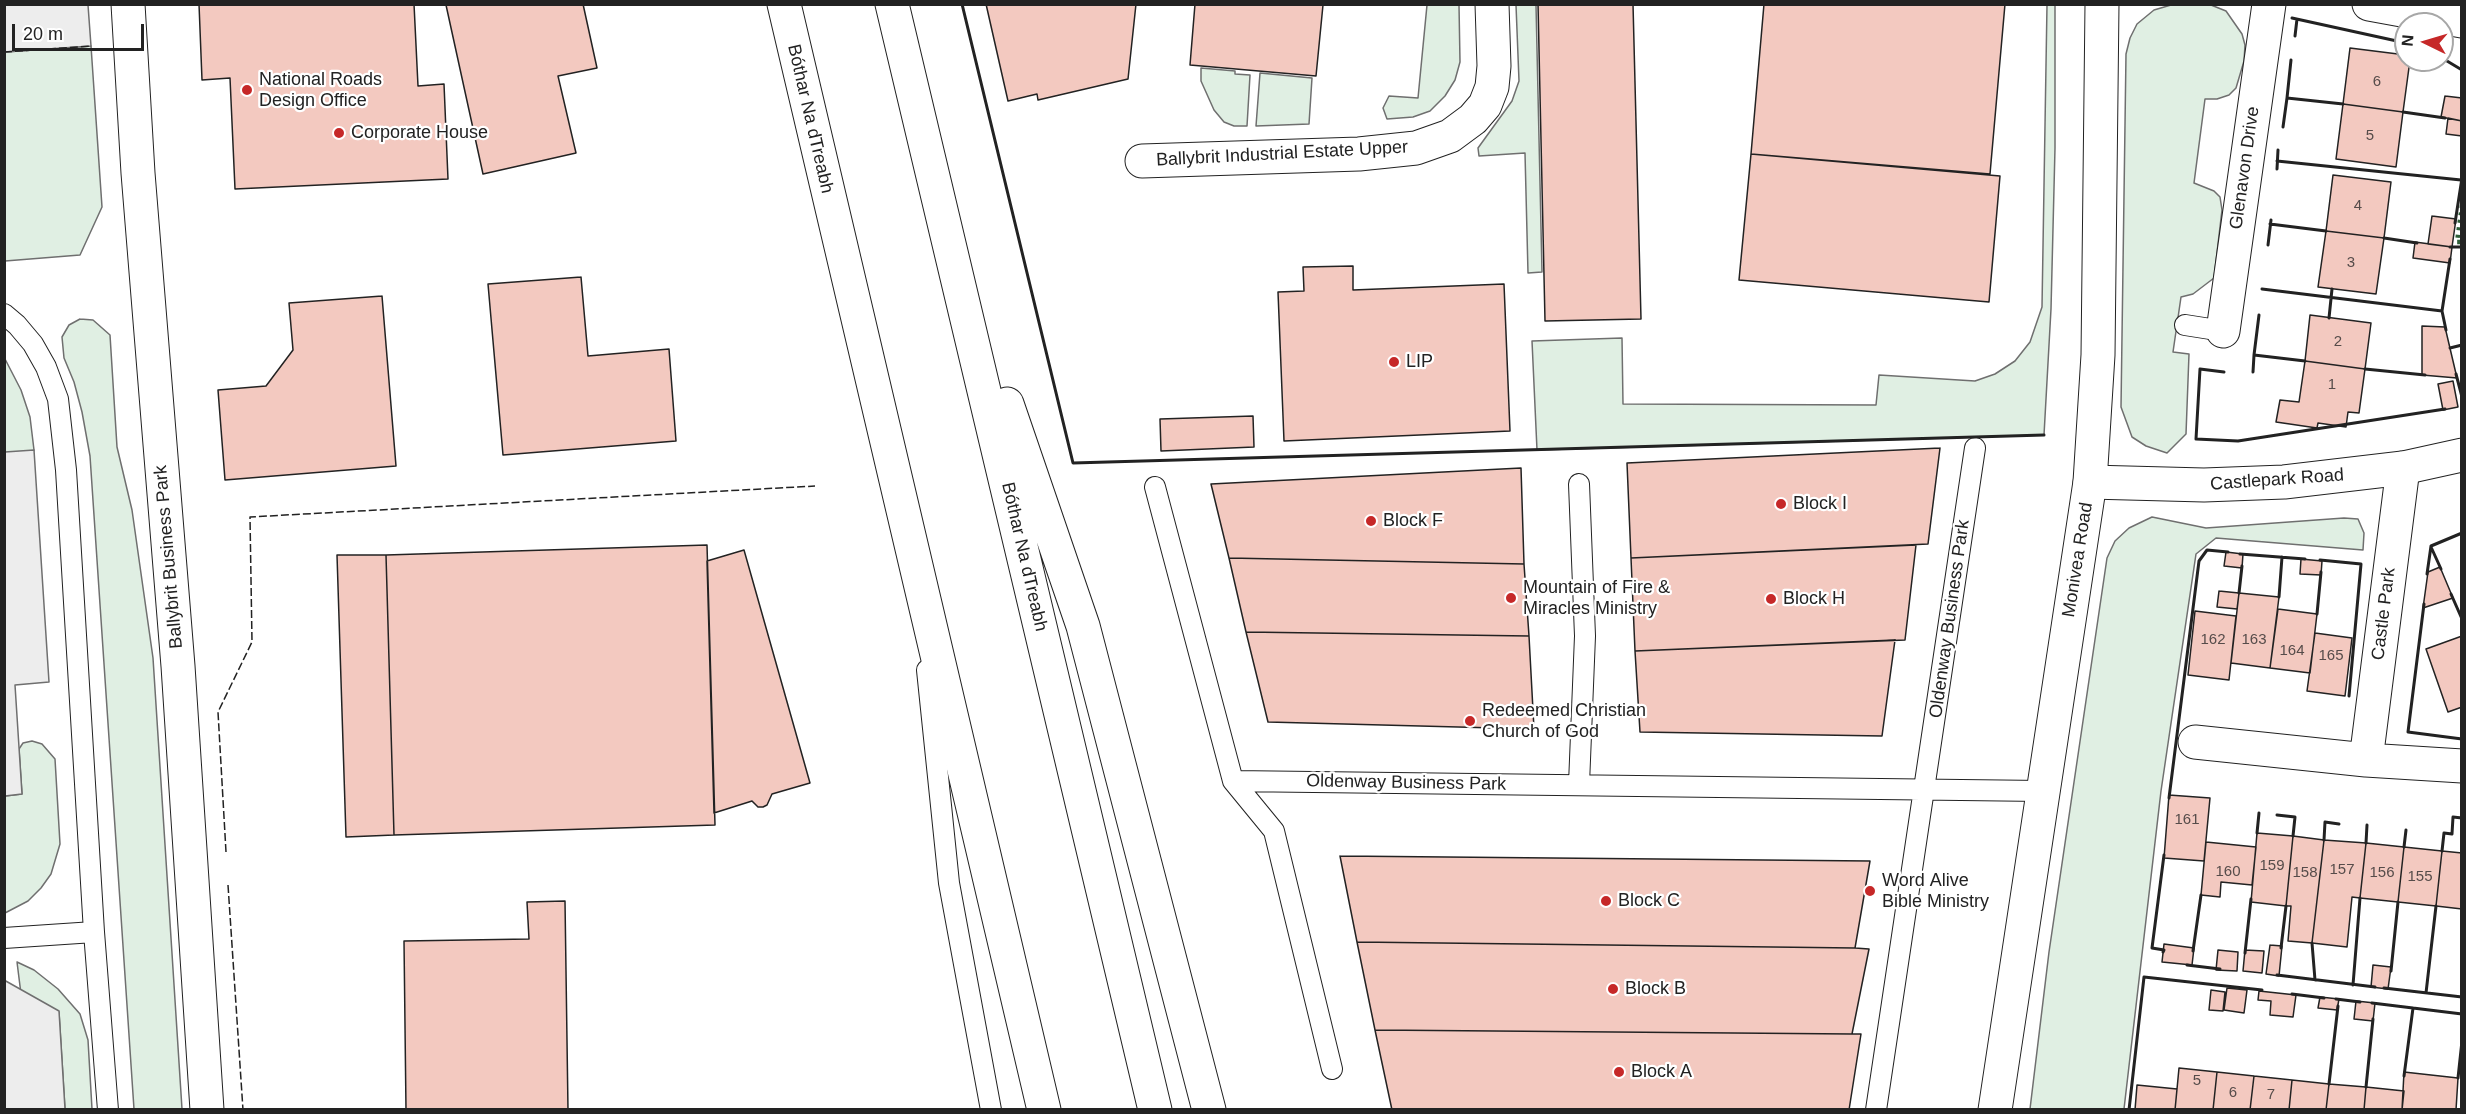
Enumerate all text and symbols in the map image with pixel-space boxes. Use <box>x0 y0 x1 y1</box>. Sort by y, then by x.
scale bar <box>15 12 147 50</box>
north arrow <box>2394 12 2454 72</box>
text: 20 m <box>23 24 63 44</box>
text: N <box>2399 34 2417 47</box>
street label: Bóthar Na dTreabh <box>782 42 838 196</box>
place label: National Roads Design Office <box>259 69 382 112</box>
house number: 6 <box>2373 73 2381 91</box>
marker: National Roads Design Office <box>240 83 254 97</box>
street label: Glenavon Drive <box>2226 105 2264 231</box>
place label: Corporate House <box>351 122 488 144</box>
marker: Corporate House <box>332 126 346 140</box>
house number: 5 <box>2366 127 2374 145</box>
street label: Ballybrit Industrial Estate Upper <box>1156 137 1408 171</box>
house number: 4 <box>2354 197 2362 215</box>
house number: 3 <box>2347 254 2355 272</box>
house number: 2 <box>2334 333 2342 351</box>
place label: LIP <box>1406 351 1433 373</box>
marker: LIP <box>1387 355 1401 369</box>
house number: 1 <box>2328 376 2336 394</box>
street label: Ballybrit Business Park <box>150 464 188 650</box>
street label: Castlepark Road <box>2209 465 2345 495</box>
street label: Bóthar Na dTreabh <box>996 480 1052 634</box>
place label: Block I <box>1793 493 1847 515</box>
marker: Block I <box>1774 497 1788 511</box>
street label: Monivea Road <box>2058 501 2098 619</box>
place label: Block F <box>1383 510 1443 532</box>
marker: Block F <box>1364 514 1378 528</box>
street label: Oldenway Business Park <box>1925 518 1975 720</box>
street label: Castle Park <box>2368 567 2400 661</box>
place label: Mountain of Fire & Miracles Ministry <box>1523 577 1670 620</box>
place label: Block H <box>1783 588 1845 610</box>
marker: Mountain of Fire & Miracles Ministry <box>1504 591 1518 605</box>
marker: Block H <box>1764 592 1778 606</box>
house number: 162 <box>2200 631 2226 649</box>
house number: 163 <box>2241 631 2267 649</box>
house number: 164 <box>2279 642 2305 660</box>
house number: 165 <box>2318 647 2344 665</box>
place label: Redeemed Christian Church of God <box>1482 700 1646 742</box>
marker: Redeemed Christian Church of God <box>1463 714 1477 728</box>
street label: Oldenway Business Park <box>1306 770 1506 796</box>
house number: 161 <box>2174 811 2200 829</box>
house number: 159 <box>2259 857 2285 875</box>
house number: 157 <box>2329 861 2355 879</box>
house number: 160 <box>2215 863 2241 881</box>
house number: 158 <box>2292 864 2318 882</box>
house number: 156 <box>2369 864 2395 882</box>
house number: 155 <box>2407 868 2433 886</box>
place label: Word Alive Bible Ministry <box>1882 870 1989 912</box>
marker: Word Alive Bible Ministry <box>1863 884 1877 898</box>
place label: Block C <box>1618 890 1680 912</box>
marker: Block C <box>1599 894 1613 908</box>
place label: Block B <box>1625 978 1686 1000</box>
marker: Block B <box>1606 982 1620 996</box>
place label: Block A <box>1631 1061 1692 1083</box>
marker: Block A <box>1612 1065 1626 1079</box>
house number: 5 <box>2193 1072 2201 1090</box>
house number: 6 <box>2229 1084 2237 1102</box>
house number: 7 <box>2267 1086 2275 1104</box>

